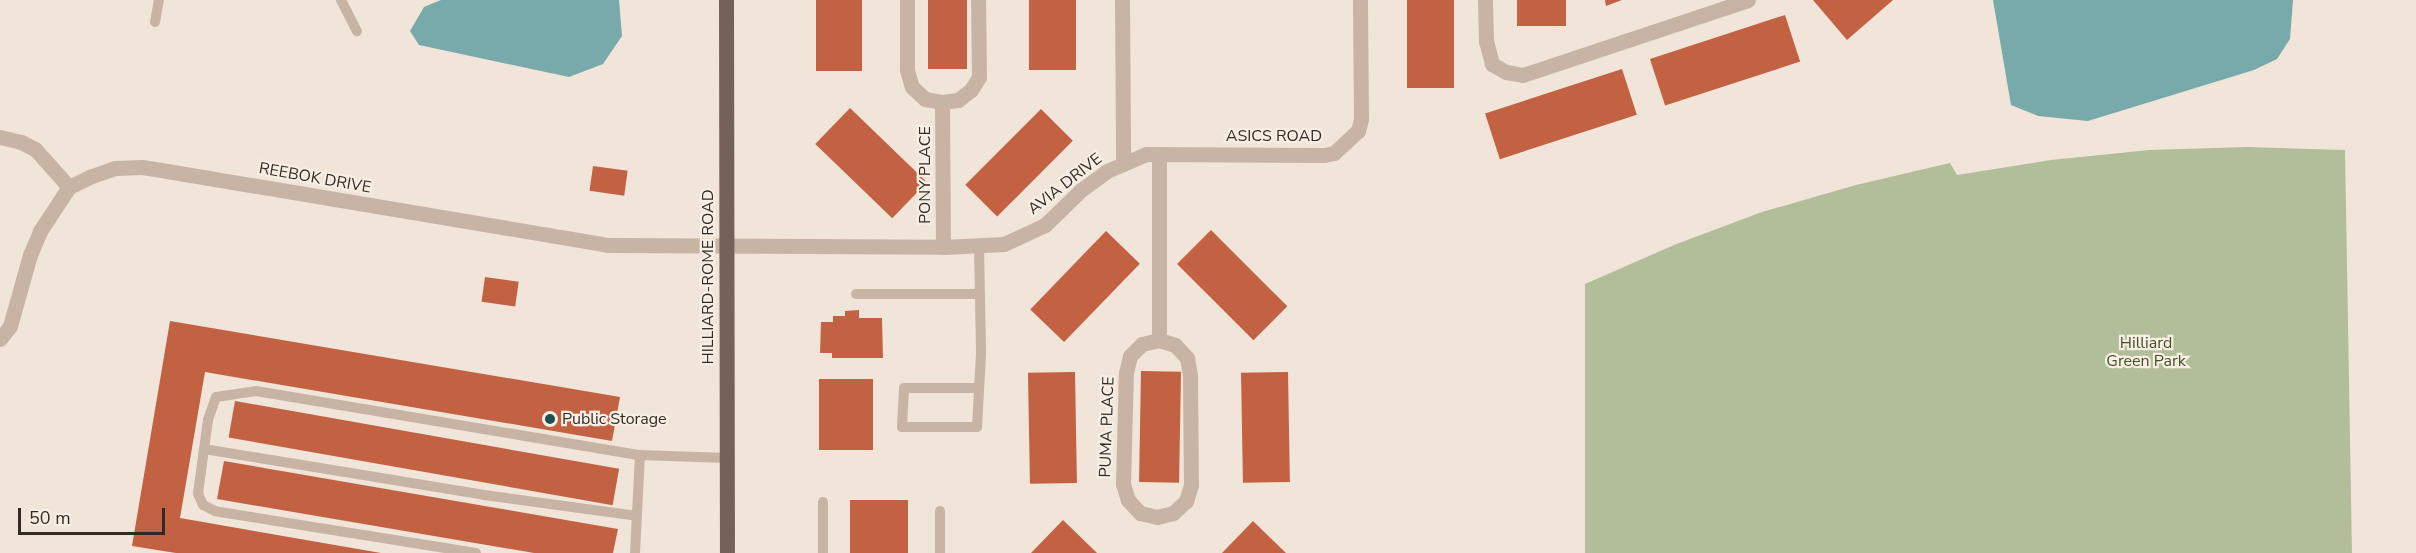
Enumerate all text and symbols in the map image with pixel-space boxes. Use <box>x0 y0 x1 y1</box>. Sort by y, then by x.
street label: PONY PLACE <box>915 126 935 224</box>
street label: ASICS ROAD <box>1226 126 1322 146</box>
street label: AVIA DRIVE <box>1024 149 1106 219</box>
street label: REEBOK DRIVE <box>257 159 373 197</box>
street label: HILLIARD-ROME ROAD <box>698 189 718 365</box>
park label: Hilliard Green Park <box>2106 333 2186 371</box>
street label: PUMA PLACE <box>1096 376 1118 478</box>
place label: Public Storage <box>562 409 667 429</box>
marker: Public Storage <box>543 412 557 426</box>
scale bar <box>21 496 168 534</box>
text: 50 m <box>29 506 71 530</box>

